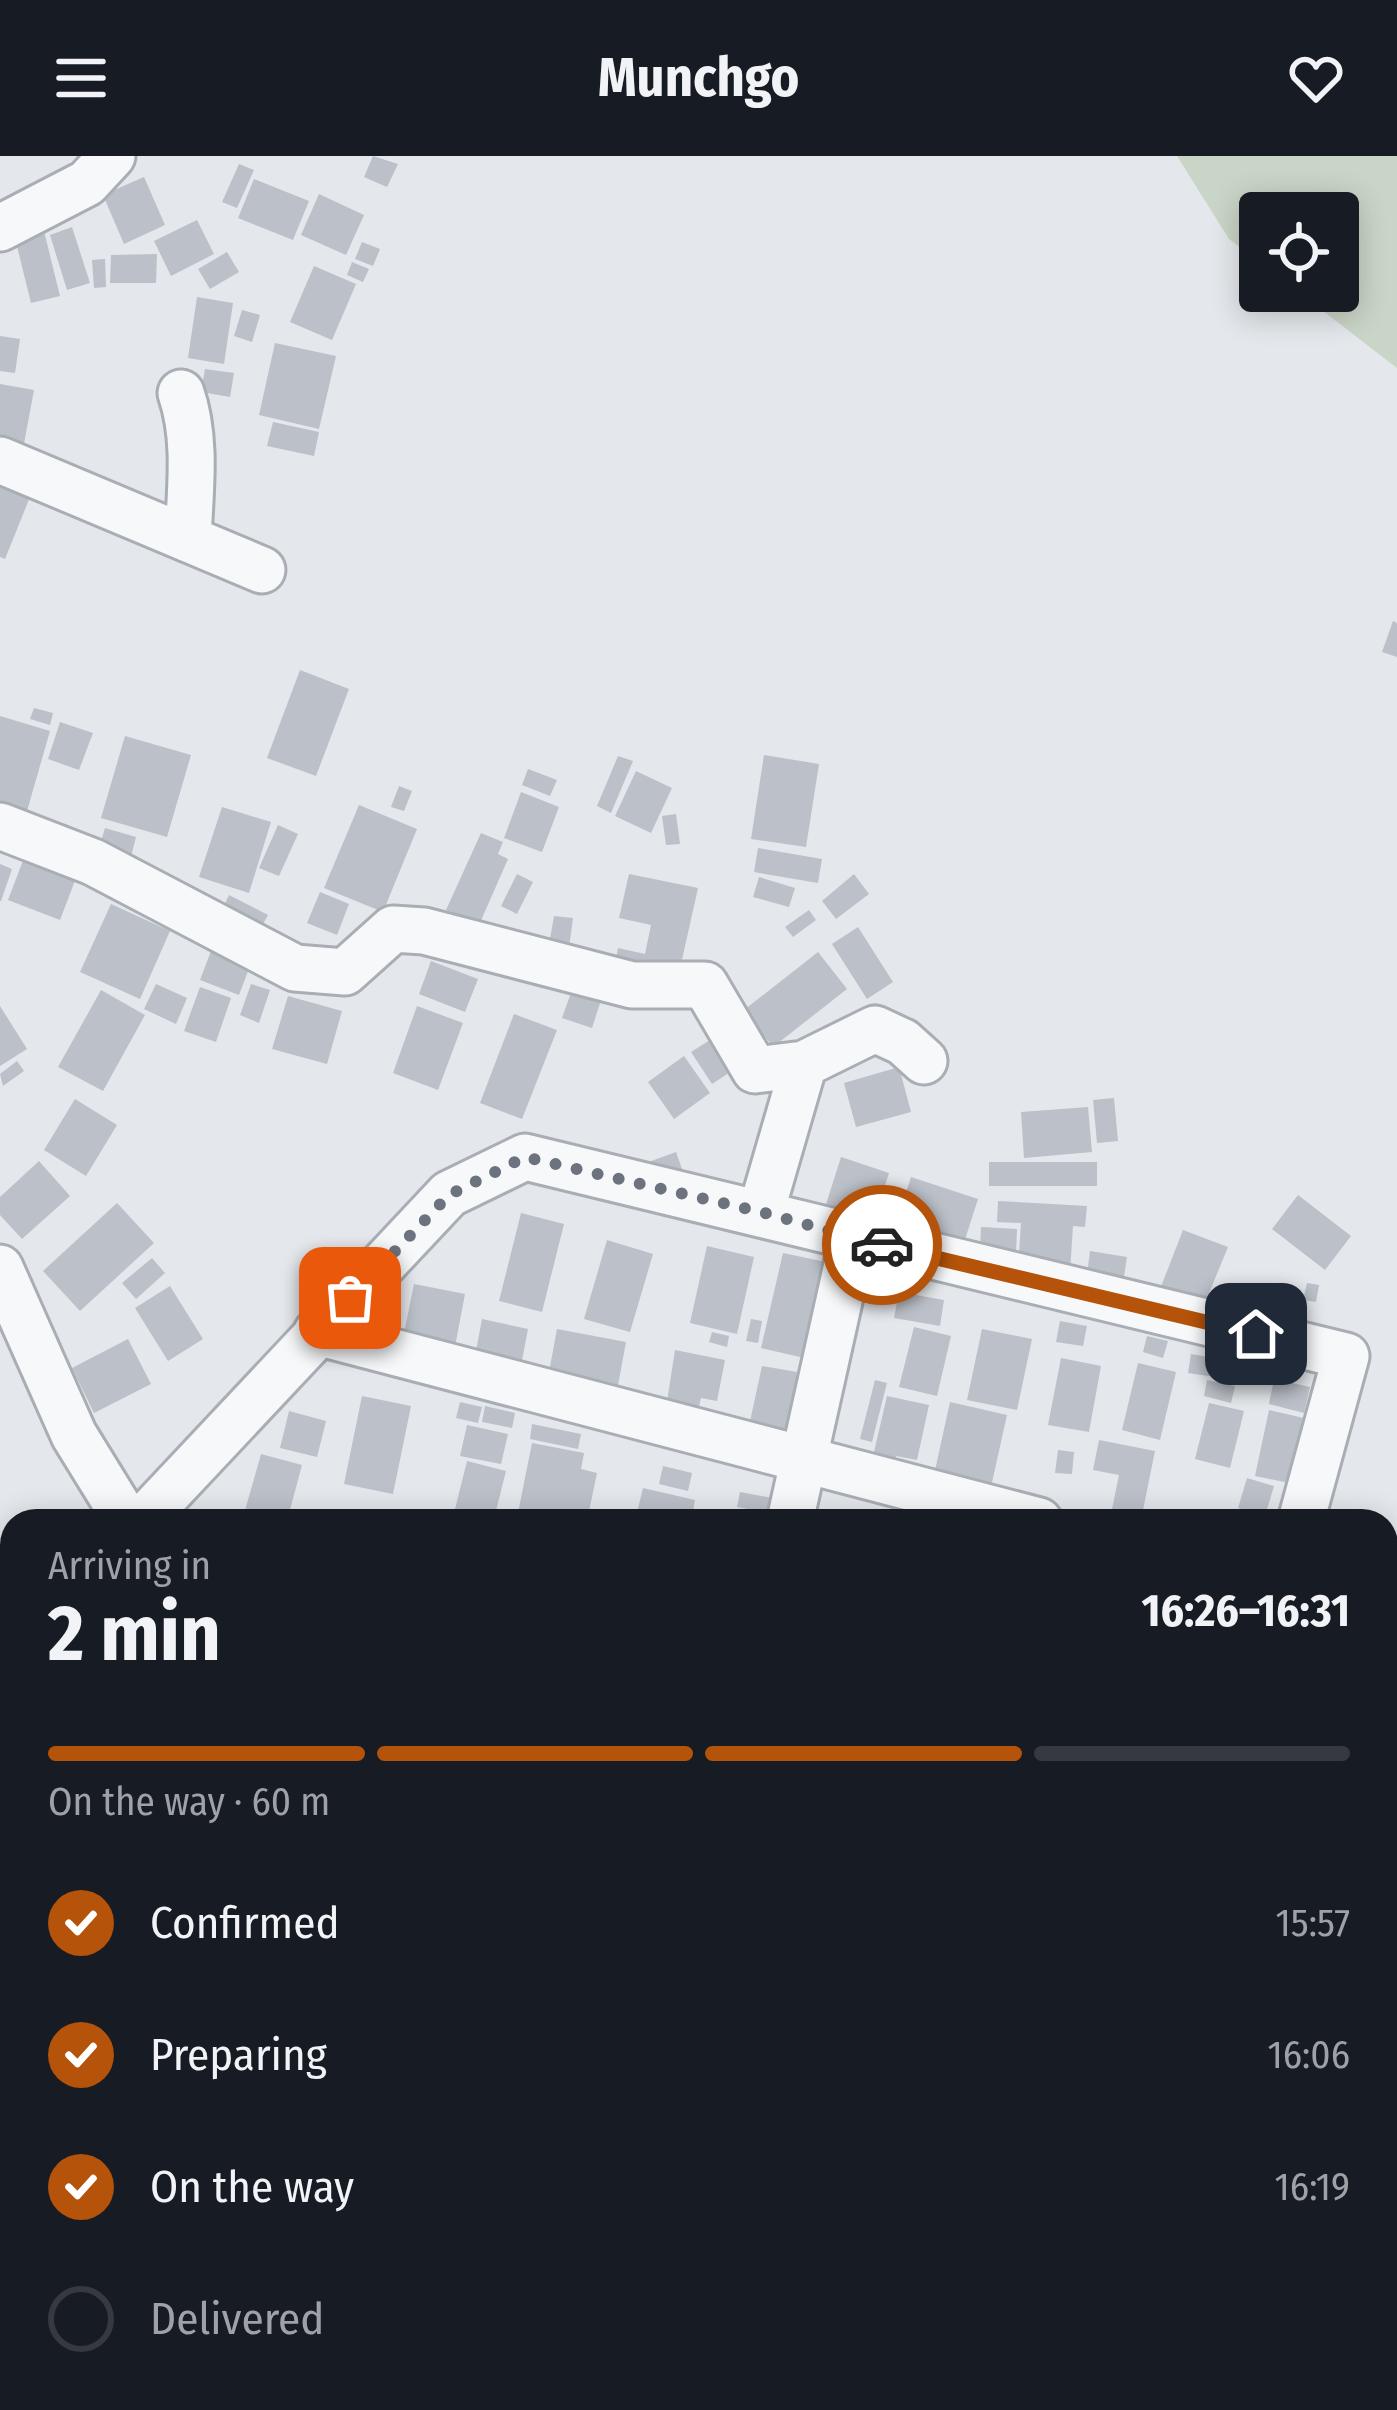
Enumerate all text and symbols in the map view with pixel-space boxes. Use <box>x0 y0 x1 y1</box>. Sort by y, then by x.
icon: menu <box>48 45 114 111</box>
icon: heart <box>1283 45 1349 111</box>
text: Munchgo <box>598 46 799 110</box>
map controls <box>1239 192 1359 312</box>
button: locate <box>1239 192 1359 312</box>
courier <box>822 1185 942 1305</box>
icon: car <box>849 1212 915 1278</box>
pin <box>299 1247 401 1349</box>
icon: bag <box>317 1265 383 1331</box>
pin <box>1205 1283 1307 1385</box>
icon: home <box>1223 1301 1289 1367</box>
text: Arriving in <box>48 1543 211 1589</box>
text: 16:26–16:31 <box>1142 1584 1350 1638</box>
text: 2 min <box>48 1587 221 1681</box>
text: On the way · 60 m <box>48 1779 330 1825</box>
icon: check <box>48 1890 114 1956</box>
text: Confirmed <box>150 1896 340 1950</box>
text: 15:57 <box>1276 1900 1350 1946</box>
icon: check <box>48 2022 114 2088</box>
text: Preparing <box>150 2028 327 2082</box>
text: 16:06 <box>1268 2032 1350 2078</box>
icon: check <box>48 2154 114 2220</box>
text: On the way <box>150 2160 354 2214</box>
text: 16:19 <box>1275 2164 1350 2210</box>
text: Delivered <box>150 2292 324 2346</box>

